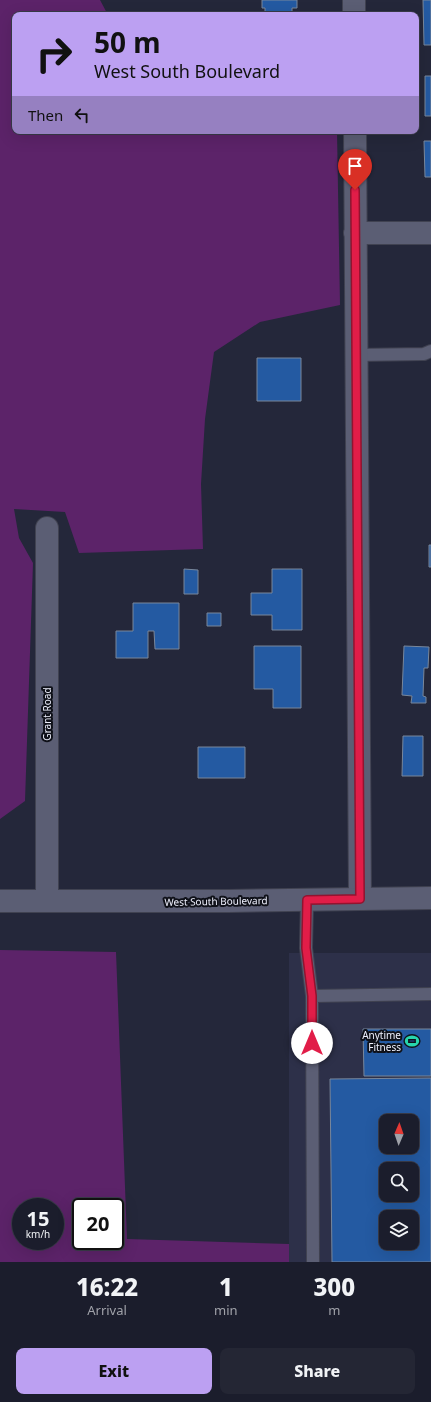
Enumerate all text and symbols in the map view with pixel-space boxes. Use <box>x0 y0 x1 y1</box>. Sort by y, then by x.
text: 50 m <box>94 23 161 61</box>
icon: right <box>28 28 80 80</box>
text: West South Boulevard <box>94 59 280 83</box>
icon: left <box>71 104 93 126</box>
text: Then <box>28 105 63 125</box>
pin <box>338 149 372 190</box>
icon: arrive <box>344 155 366 177</box>
street label: Grant Road <box>40 687 54 741</box>
street label: West South Boulevard <box>164 893 268 909</box>
position arrow <box>291 1022 333 1064</box>
place label: Anytime Fitness <box>362 1028 401 1054</box>
sports icon: Anytime Fitness <box>404 1033 420 1049</box>
north arrow <box>379 1114 419 1154</box>
map controls <box>379 1114 419 1250</box>
button: search <box>379 1162 419 1202</box>
speed limit sign: 20 <box>72 1198 124 1250</box>
text: 15 <box>27 1205 49 1232</box>
button: layers <box>379 1210 419 1250</box>
text: km/h <box>26 1227 50 1241</box>
text: 16:22 <box>76 1270 138 1303</box>
text: 1 <box>219 1270 233 1303</box>
text: 300 <box>314 1270 355 1303</box>
text: Arrival <box>87 1301 127 1319</box>
text: min <box>214 1301 238 1319</box>
text: m <box>328 1301 340 1319</box>
button: Exit <box>16 1348 212 1394</box>
button: Share <box>220 1348 415 1394</box>

